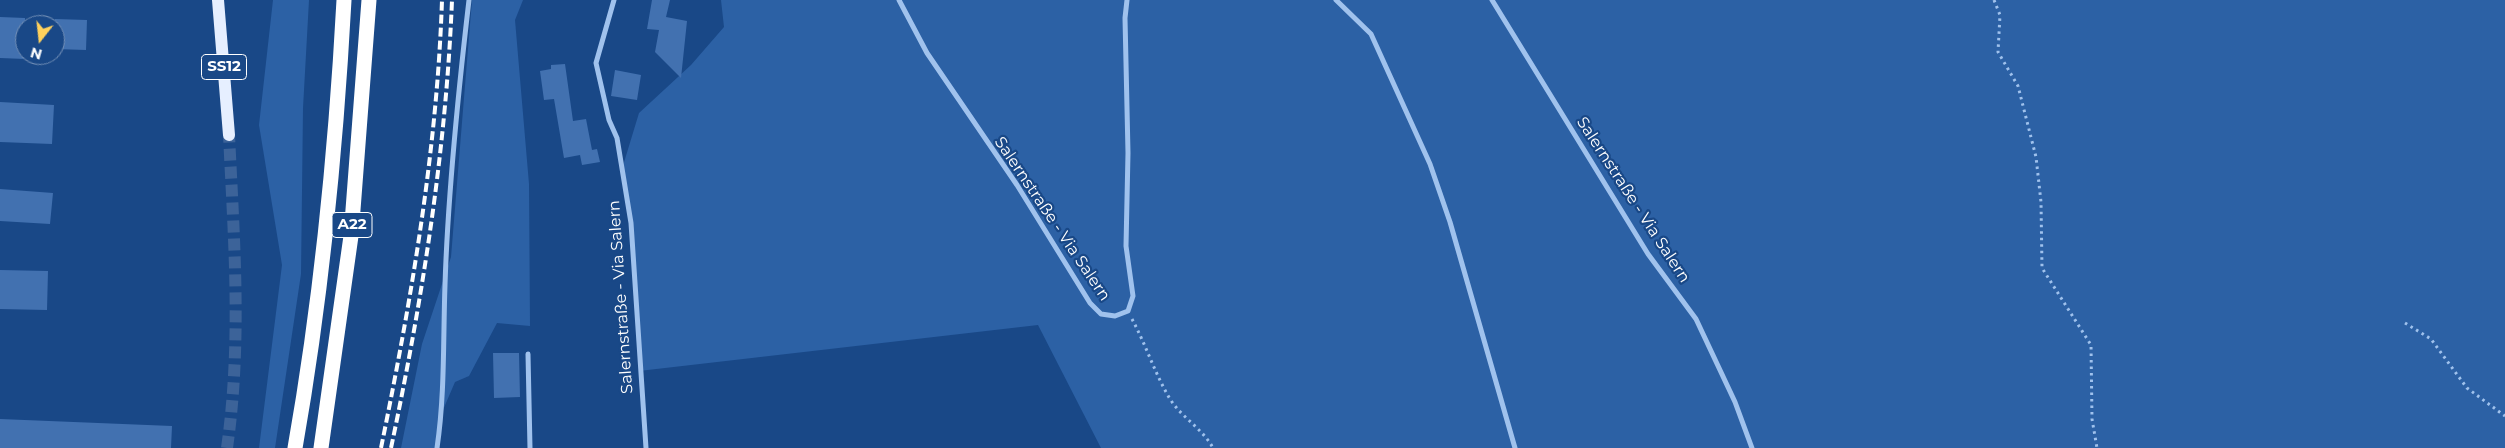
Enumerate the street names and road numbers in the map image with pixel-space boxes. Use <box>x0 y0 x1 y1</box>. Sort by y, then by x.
road number: SS12 <box>202 54 246 80</box>
street label: Salernstraße - Via Salern <box>1572 113 1694 287</box>
street label: Salernstraße - Via Salern <box>990 133 1114 305</box>
street label: Salernstraße - Via Salern <box>605 200 637 394</box>
road number: A22 <box>332 212 372 238</box>

